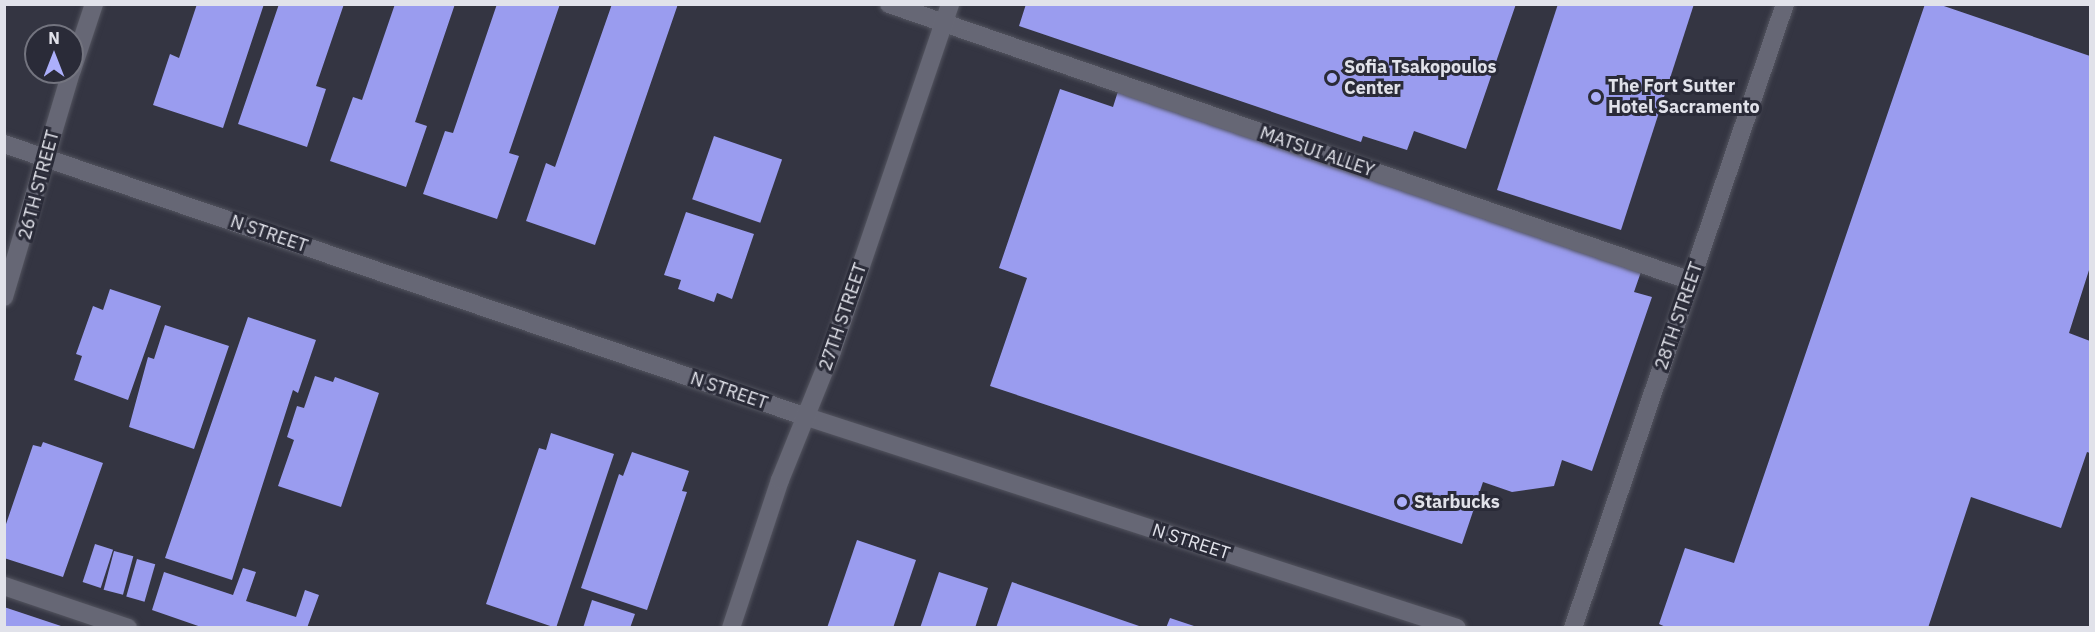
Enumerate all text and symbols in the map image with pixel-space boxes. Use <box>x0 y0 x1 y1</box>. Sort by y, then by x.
north arrow <box>24 24 84 84</box>
text: N <box>48 28 60 48</box>
place label: Sofia Tsakopoulos Center <box>1344 57 1497 100</box>
marker: Sofia Tsakopoulos Center <box>1325 71 1339 85</box>
place label: The Fort Sutter Hotel Sacramento <box>1608 76 1760 118</box>
marker: The Fort Sutter Hotel Sacramento <box>1589 90 1603 104</box>
street label: MATSUI ALLEY <box>1257 122 1377 182</box>
street label: 26TH STREET <box>14 128 64 242</box>
street label: N STREET <box>228 211 310 257</box>
street label: 28TH STREET <box>1651 259 1707 373</box>
street label: 27TH STREET <box>815 260 871 374</box>
street label: N STREET <box>688 368 770 414</box>
place label: Starbucks <box>1414 491 1500 513</box>
marker: Starbucks <box>1395 495 1409 509</box>
street label: N STREET <box>1149 519 1233 565</box>

